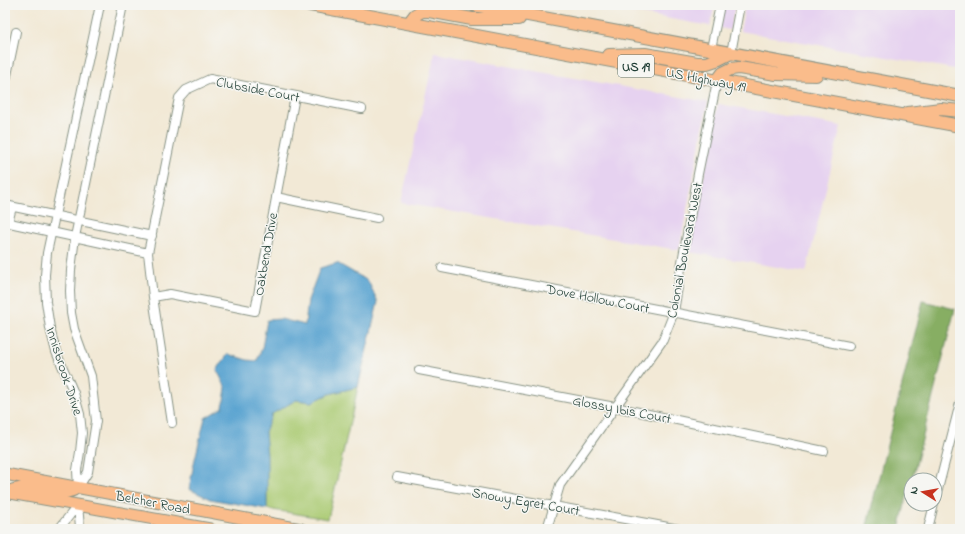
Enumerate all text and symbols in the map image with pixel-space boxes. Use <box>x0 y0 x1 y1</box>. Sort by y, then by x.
road number: US 19 <box>618 55 654 77</box>
street label: US Highway 19 <box>664 62 748 100</box>
street label: Clubside Court <box>214 72 302 109</box>
street label: Colonial Boulevard West <box>662 180 709 320</box>
street label: Oakbend Drive <box>249 210 284 297</box>
street label: Dove Hollow Court <box>543 279 651 320</box>
street label: Innisbrook Drive <box>39 325 88 419</box>
street label: Glossy Ibis Court <box>571 391 673 431</box>
north arrow <box>903 472 943 512</box>
street label: Snowy Egret Court <box>470 483 582 523</box>
text: N <box>906 485 923 495</box>
street label: Belcher Road <box>113 486 192 521</box>

